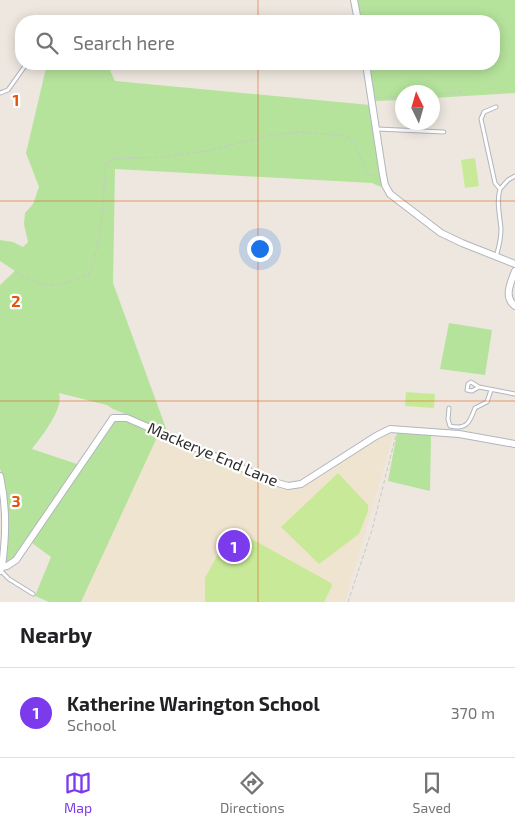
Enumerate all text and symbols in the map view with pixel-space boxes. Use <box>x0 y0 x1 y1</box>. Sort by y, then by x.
search box <box>15 15 500 70</box>
icon: search <box>33 29 61 57</box>
text: Search here <box>73 31 175 54</box>
north arrow <box>395 85 440 130</box>
text: 1 <box>13 90 19 109</box>
your location <box>247 236 273 262</box>
text: 2 <box>11 291 21 310</box>
street label: Mackerye End Lane <box>145 417 281 490</box>
text: 3 <box>11 491 21 510</box>
pin: 1 <box>218 527 250 565</box>
text: Nearby <box>20 622 92 647</box>
text: Katherine Warington School <box>67 692 320 715</box>
text: 1 <box>33 703 39 722</box>
text: 370 m <box>451 703 495 722</box>
text: School <box>67 715 116 734</box>
tab: Map <box>64 769 92 816</box>
tab: Directions <box>220 769 285 816</box>
tab: Saved <box>413 769 451 816</box>

